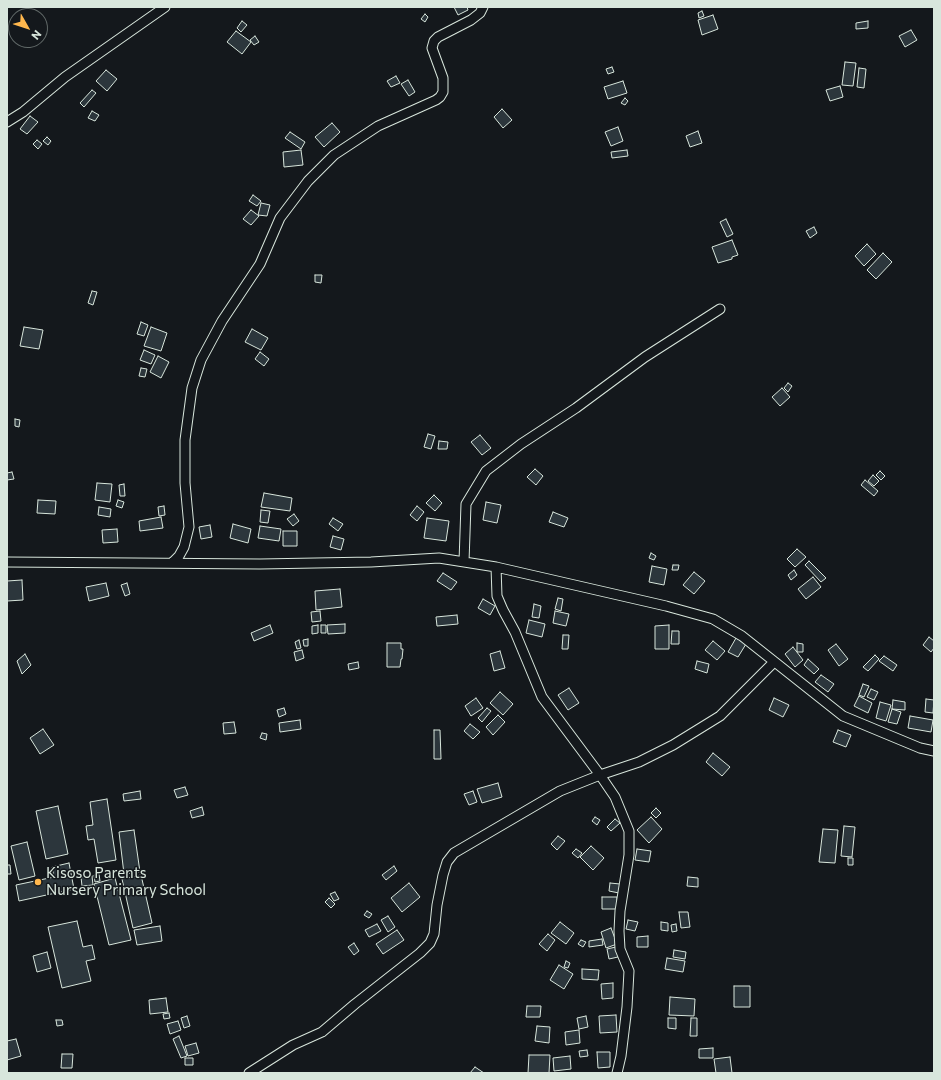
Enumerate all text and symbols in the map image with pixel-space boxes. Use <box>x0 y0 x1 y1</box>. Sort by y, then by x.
north arrow <box>8 8 48 48</box>
text: N <box>29 28 45 43</box>
place label: Kisoso Parents Nursery Primary School <box>46 864 206 899</box>
marker: Kisoso Parents Nursery Primary School <box>33 877 43 887</box>

